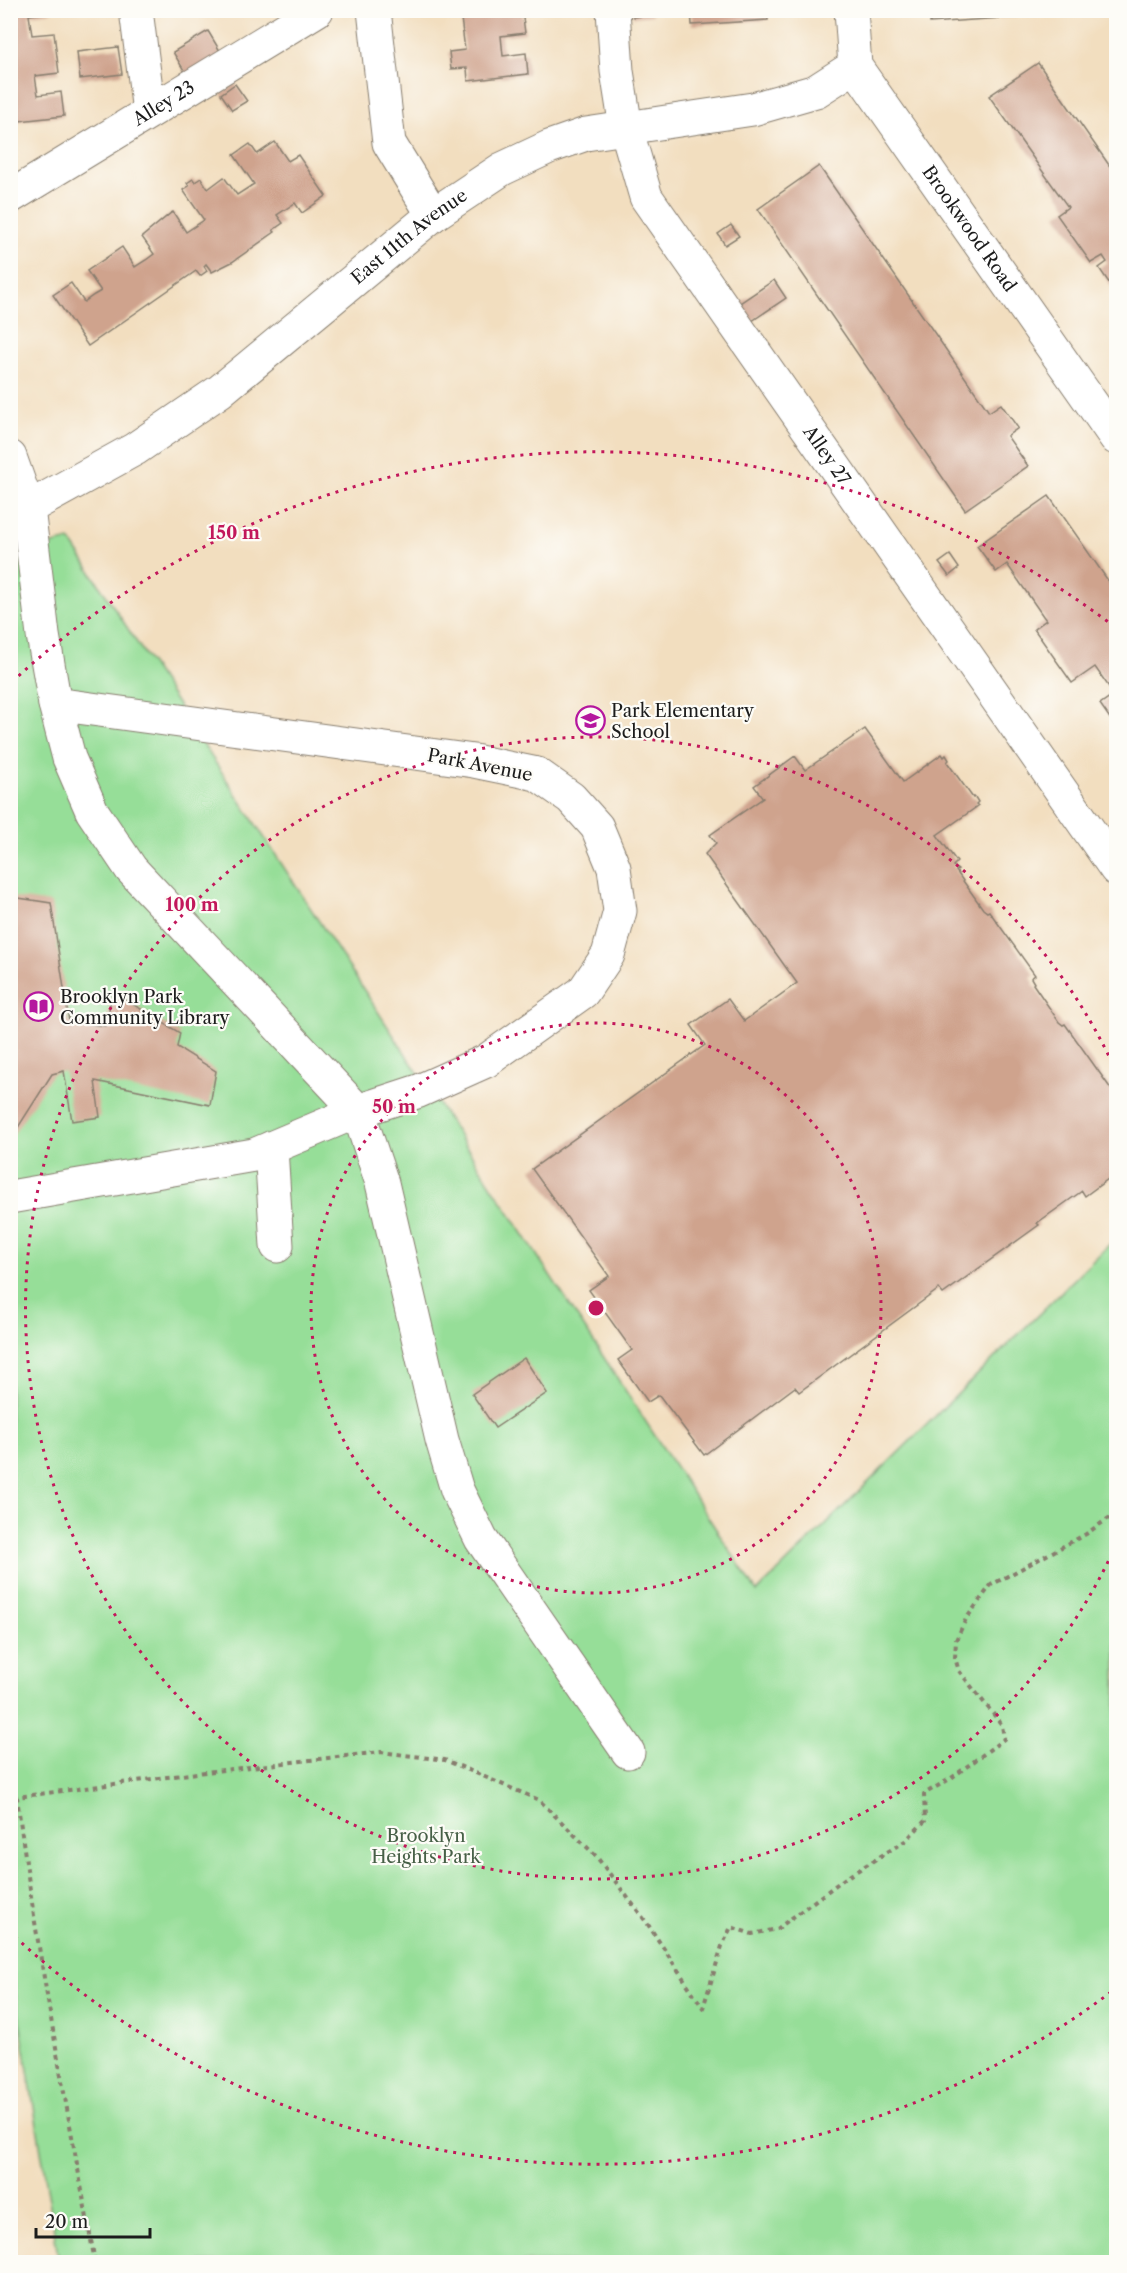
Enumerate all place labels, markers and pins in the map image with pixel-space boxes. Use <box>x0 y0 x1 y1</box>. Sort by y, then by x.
place label: Park Elementary School <box>611 700 755 743</box>
school or university icon: Park Elementary School <box>574 705 606 737</box>
place label: Brooklyn Park Community Library <box>60 986 231 1029</box>
library icon: Brooklyn Park Community Library <box>23 991 55 1023</box>
centre of rings <box>586 1298 606 1318</box>

